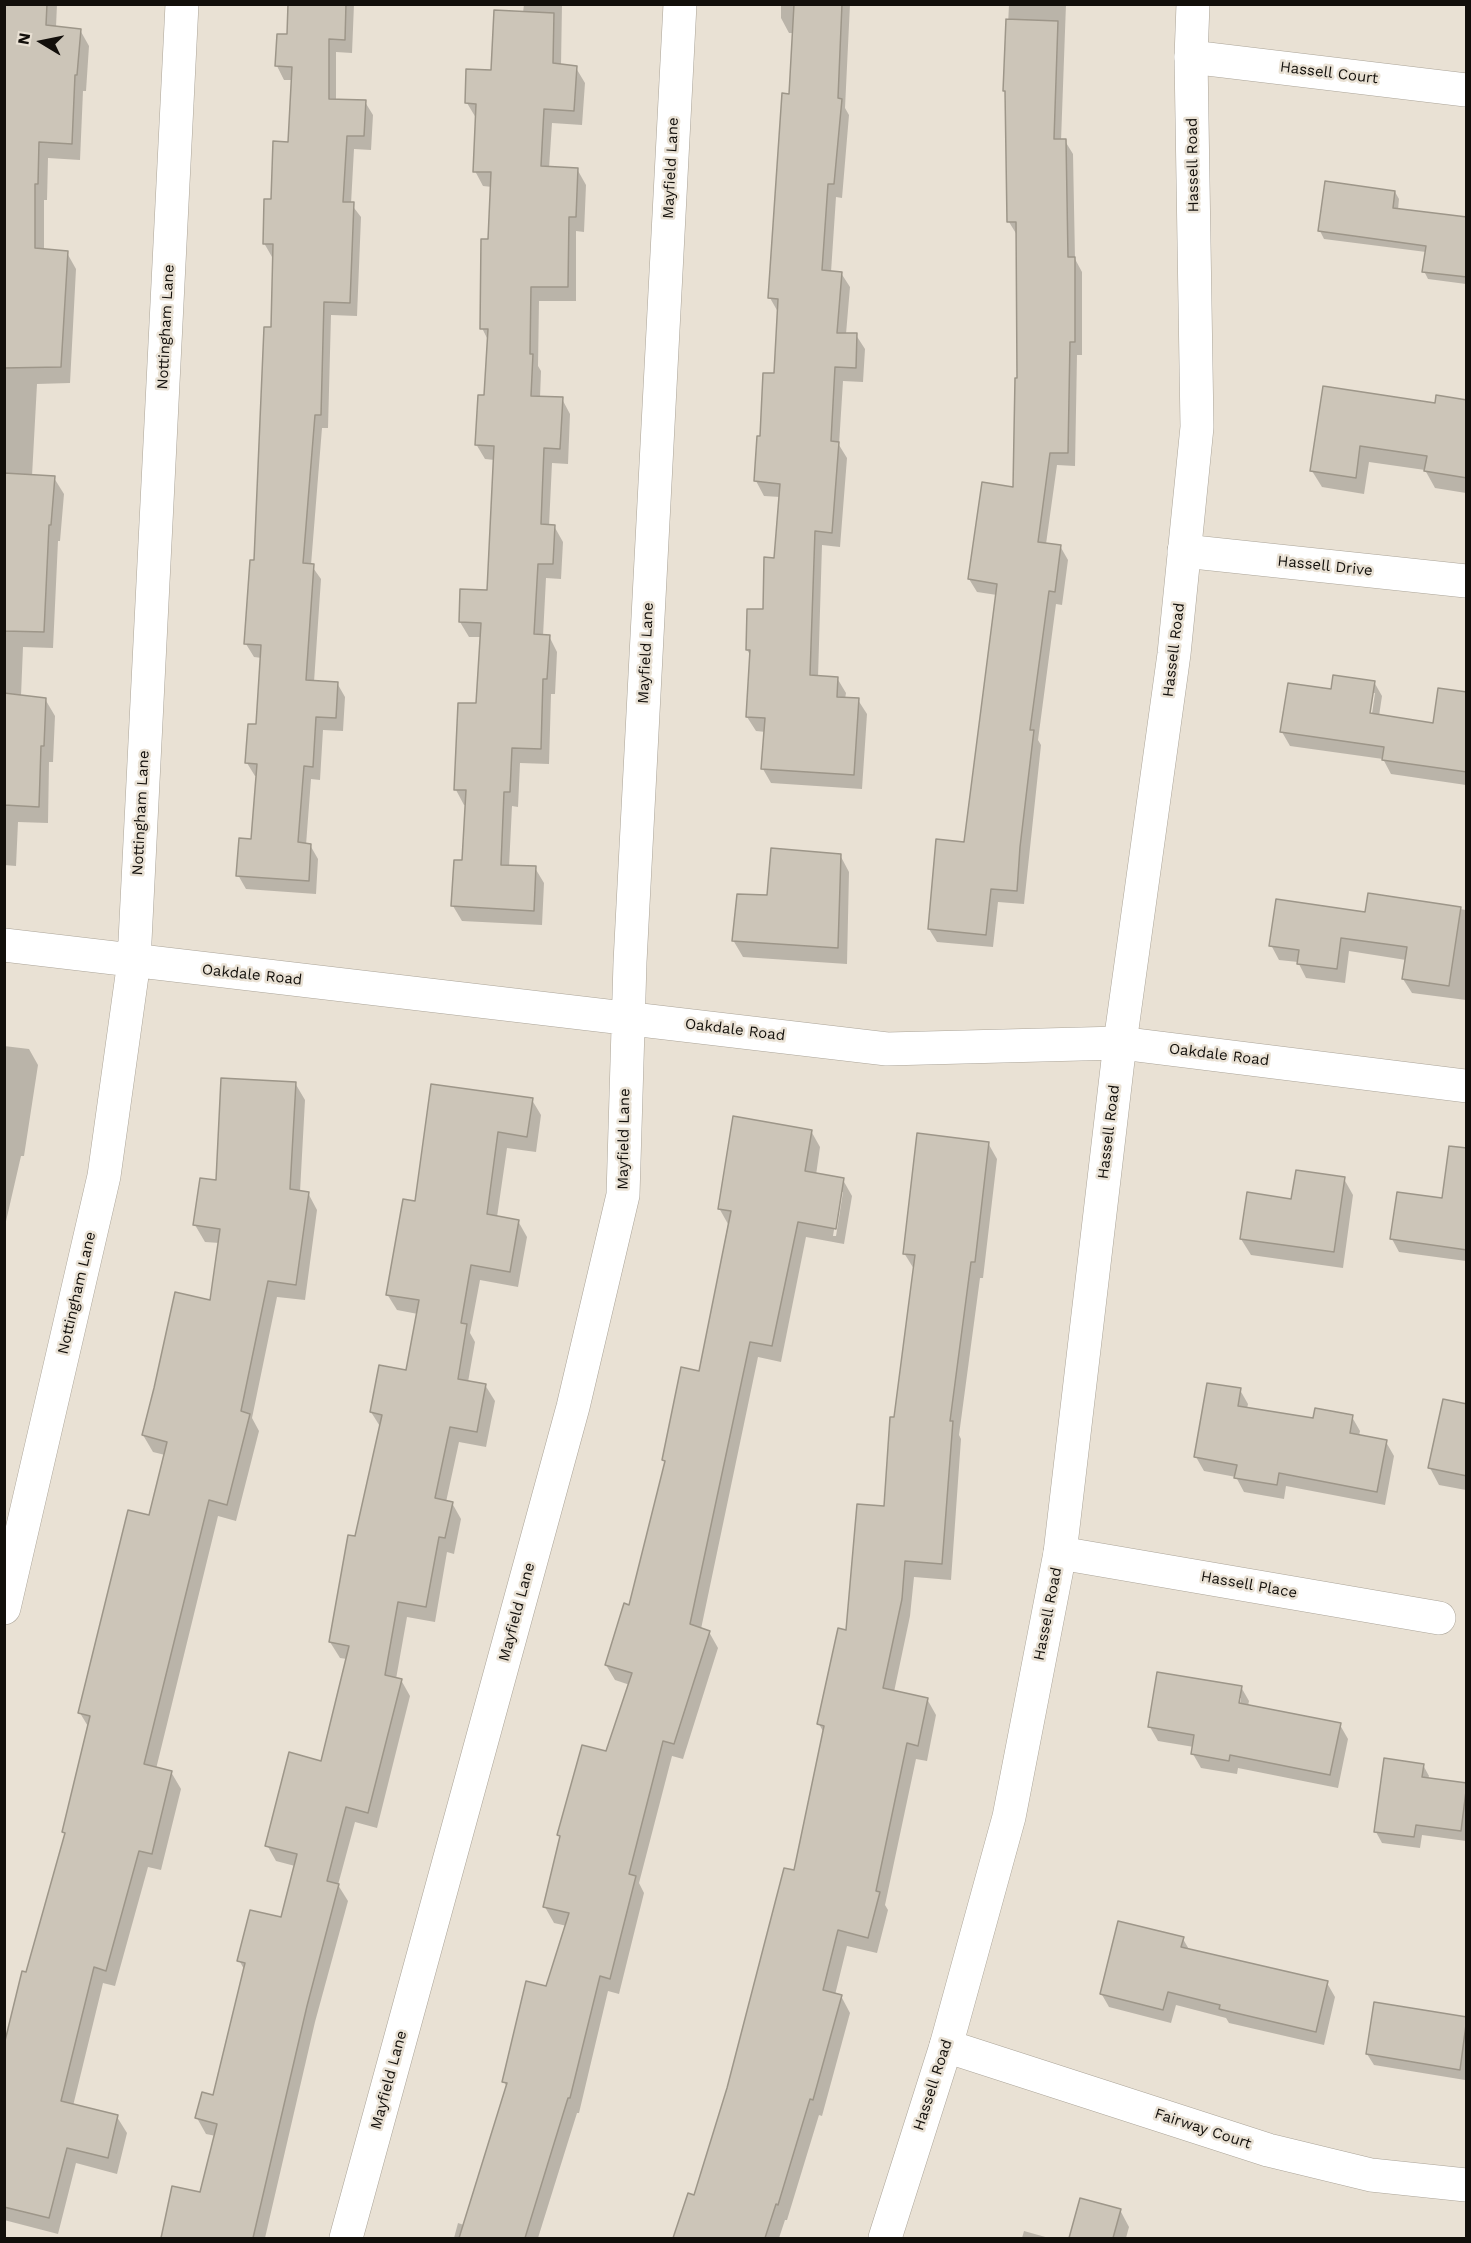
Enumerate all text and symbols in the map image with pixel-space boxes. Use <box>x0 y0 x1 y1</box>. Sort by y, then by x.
north arrow <box>12 12 72 72</box>
text: N <box>13 31 34 46</box>
street label: Hassell Court <box>1279 58 1379 88</box>
street label: Mayfield Lane <box>659 117 683 219</box>
street label: Hassell Road <box>1183 117 1203 213</box>
street label: Nottingham Lane <box>154 264 178 390</box>
street label: Hassell Drive <box>1277 552 1373 580</box>
street label: Mayfield Lane <box>634 602 658 704</box>
street label: Hassell Road <box>1159 602 1189 698</box>
street label: Nottingham Lane <box>129 750 153 876</box>
street label: Oakdale Road <box>201 961 303 989</box>
street label: Oakdale Road <box>684 1015 786 1045</box>
street label: Oakdale Road <box>1168 1040 1270 1070</box>
street label: Hassell Road <box>1094 1084 1124 1180</box>
street label: Mayfield Lane <box>614 1088 634 1190</box>
street label: Nottingham Lane <box>54 1230 100 1356</box>
street label: Mayfield Lane <box>495 1561 539 1663</box>
street label: Hassell Road <box>1030 1566 1066 1662</box>
street label: Hassell Place <box>1199 1568 1299 1602</box>
street label: Mayfield Lane <box>367 2029 411 2131</box>
street label: Hassell Road <box>910 2037 956 2133</box>
street label: Fairway Court <box>1152 2105 1254 2153</box>

